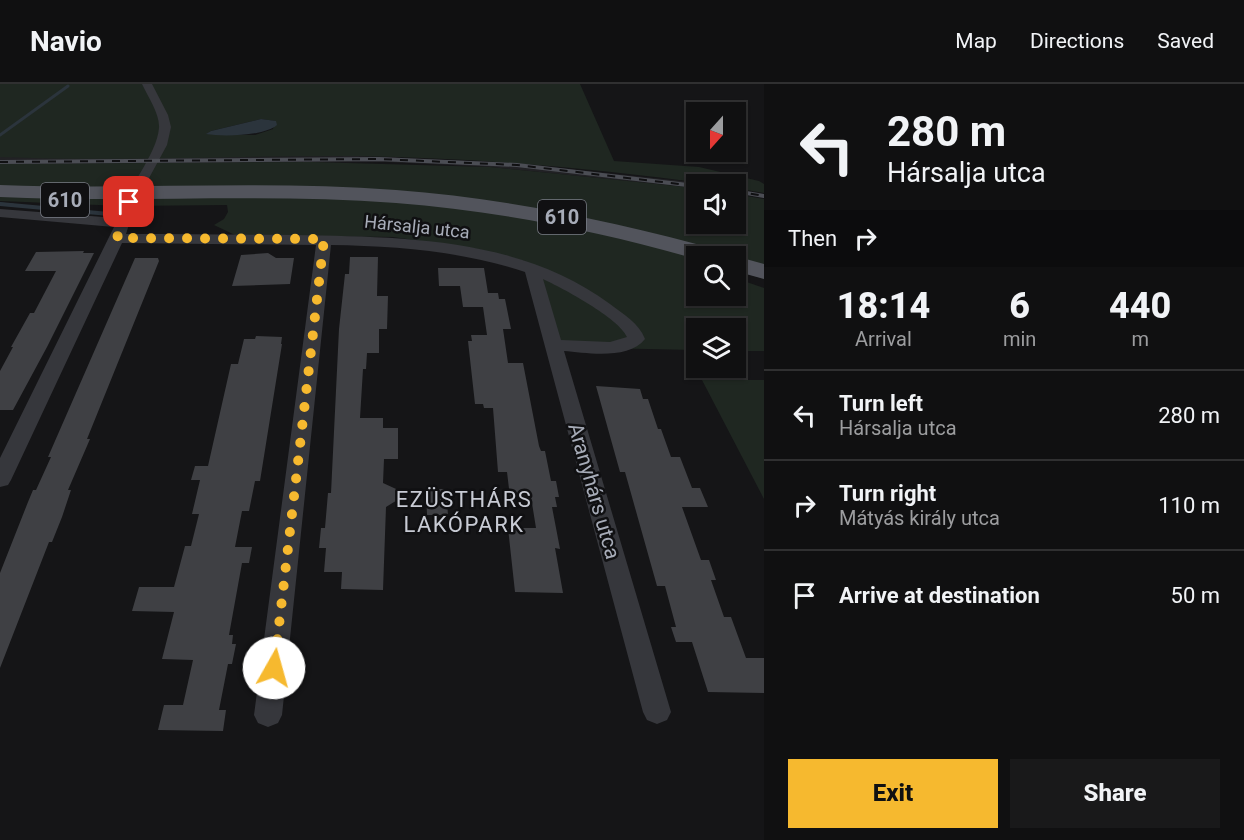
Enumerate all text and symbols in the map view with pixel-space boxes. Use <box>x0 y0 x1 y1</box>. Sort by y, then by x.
text: Navio <box>30 25 102 58</box>
text: Map <box>955 29 997 53</box>
text: Directions <box>1030 29 1124 53</box>
text: Saved <box>1157 29 1214 53</box>
north arrow <box>686 102 746 162</box>
map controls <box>686 102 746 378</box>
text: 280 m <box>887 107 1006 156</box>
icon: left <box>788 108 866 186</box>
text: Hársalja utca <box>887 157 1046 189</box>
button: sound <box>686 174 746 234</box>
pin <box>103 176 154 227</box>
road number: 610 <box>41 183 89 217</box>
icon: arrive <box>112 185 145 218</box>
road number: 610 <box>538 200 586 234</box>
street label: Hársalja utca <box>363 211 471 242</box>
icon: right <box>849 222 882 255</box>
text: Then <box>788 226 837 251</box>
button: search <box>686 246 746 306</box>
text: 18:14 <box>837 285 930 327</box>
text: 6 <box>1009 285 1030 327</box>
text: 440 <box>1109 285 1171 327</box>
button: layers <box>686 318 746 378</box>
text: Arrival <box>855 327 912 351</box>
text: min <box>1003 327 1036 351</box>
text: m <box>1131 327 1149 351</box>
text: Turn left <box>839 391 923 416</box>
icon: left <box>788 399 821 432</box>
text: 280 m <box>1158 403 1220 428</box>
text: Hársalja utca <box>839 416 957 440</box>
street label: Aranyhárs utca <box>563 420 625 562</box>
text: Turn right <box>839 481 936 506</box>
district label: EZÜSTHÁRS LAKÓPARK <box>396 487 532 537</box>
icon: right <box>788 489 821 522</box>
text: 110 m <box>1158 493 1220 518</box>
text: Mátyás király utca <box>839 506 1000 530</box>
icon: arrive <box>788 579 821 612</box>
text: Arrive at destination <box>839 583 1040 608</box>
text: 50 m <box>1171 583 1220 608</box>
position arrow <box>242 636 306 700</box>
button: Exit <box>788 759 998 828</box>
button: Share <box>1010 759 1220 828</box>

